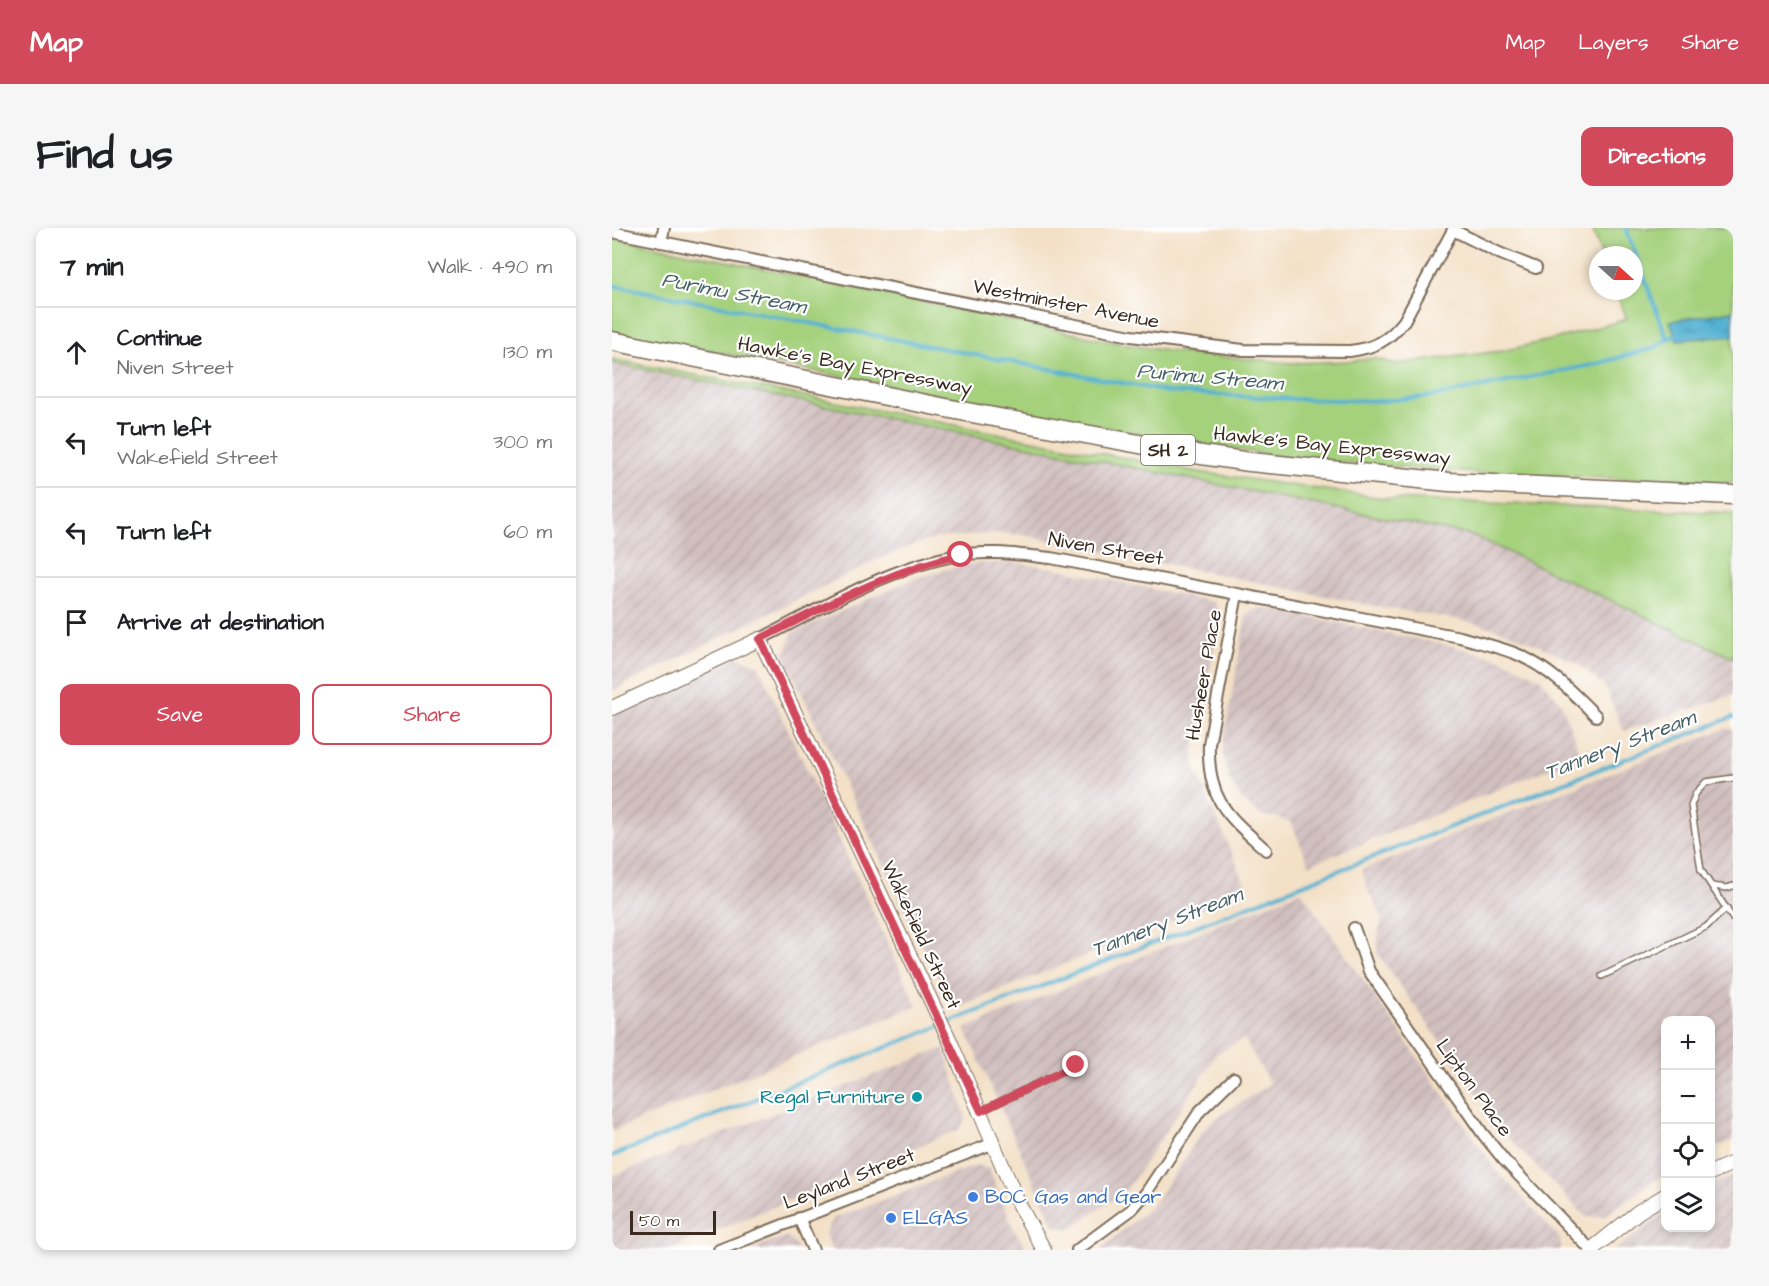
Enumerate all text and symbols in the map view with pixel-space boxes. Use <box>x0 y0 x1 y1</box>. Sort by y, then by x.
text: Map <box>30 23 83 62</box>
text: Map <box>1505 28 1545 57</box>
text: Layers <box>1578 28 1648 57</box>
text: Share <box>1681 28 1739 57</box>
text: Find us <box>36 127 173 185</box>
button: Directions <box>1581 127 1733 186</box>
north arrow <box>1589 246 1643 300</box>
text: 7 min <box>60 249 124 285</box>
text: Walk · 490 m <box>428 253 552 281</box>
water label: Purimu Stream <box>659 265 811 322</box>
street label: Westminster Avenue <box>970 272 1162 336</box>
text: Continue <box>117 323 202 354</box>
street label: Hawke's Bay Expressway <box>735 330 974 403</box>
icon: ahead <box>60 336 93 369</box>
text: 130 m <box>503 338 552 366</box>
text: Niven Street <box>117 354 233 382</box>
water label: Purimu Stream <box>1136 356 1287 398</box>
text: Turn left <box>117 413 211 444</box>
street label: Hawke's Bay Expressway <box>1212 420 1452 473</box>
icon: left <box>60 426 93 459</box>
text: 300 m <box>493 428 552 456</box>
road number: SH 2 <box>1141 435 1195 465</box>
text: Wakefield Street <box>117 444 278 472</box>
icon: left <box>60 516 93 549</box>
text: Turn left <box>117 517 211 548</box>
text: 60 m <box>503 518 552 546</box>
street label: Niven Street <box>1046 525 1166 573</box>
route start <box>947 541 973 567</box>
icon: arrive <box>60 606 93 639</box>
text: Arrive at destination <box>117 607 324 638</box>
street label: Husheer Place <box>1179 607 1229 743</box>
button: Save <box>60 684 300 745</box>
button: Share <box>312 684 552 745</box>
water label: Tannery Stream <box>1540 702 1703 788</box>
street label: Wakefield Street <box>874 856 968 1014</box>
water label: Tannery Stream <box>1087 879 1250 965</box>
map controls <box>1661 1016 1715 1232</box>
button: + <box>1661 1016 1715 1070</box>
street label: Lipton Place <box>1429 1033 1519 1143</box>
route end <box>1062 1051 1088 1077</box>
button: − <box>1661 1070 1715 1124</box>
place label: Regal Furniture <box>760 1083 905 1112</box>
marker: Regal Furniture <box>910 1090 924 1104</box>
button: locate <box>1661 1124 1715 1178</box>
street label: Leyland Street <box>779 1141 919 1218</box>
button: layers <box>1661 1178 1715 1232</box>
place label: BOC Gas and Gear <box>985 1183 1161 1211</box>
marker: BOC Gas and Gear <box>966 1190 980 1204</box>
place label: ELGAS <box>903 1204 968 1232</box>
scale bar <box>630 1208 716 1236</box>
text: 50 m <box>639 1210 679 1232</box>
marker: ELGAS <box>884 1211 898 1225</box>

